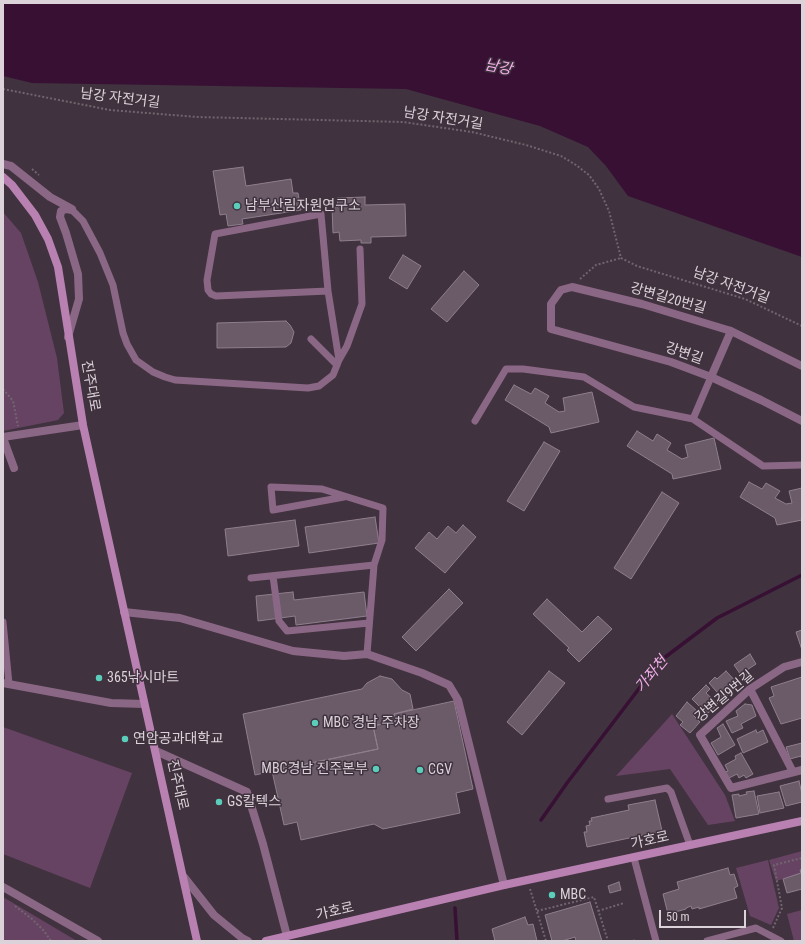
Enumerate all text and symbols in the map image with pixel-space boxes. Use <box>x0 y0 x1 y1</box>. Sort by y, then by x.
water label: 남강 <box>483 57 513 79</box>
street label: 남강 자전거길 <box>79 86 161 112</box>
street label: 남강 자전거길 <box>402 104 484 134</box>
place label: 남부산림자원연구소 <box>245 198 361 214</box>
marker: 남부산림자원연구소 <box>232 201 242 211</box>
street label: 남강 자전거길 <box>690 264 772 308</box>
street label: 강변길20번길 <box>628 280 708 318</box>
street label: 강변길 <box>663 340 705 368</box>
street label: 진주대로 <box>77 359 103 413</box>
water label: 가좌천 <box>632 653 672 697</box>
street label: 강변길9번길 <box>692 668 758 726</box>
place label: 365낚시마트 <box>107 670 179 686</box>
marker: 365낚시마트 <box>94 673 104 683</box>
place label: MBC 경남 주차장 <box>323 715 420 731</box>
marker: MBC 경남 주차장 <box>310 718 320 728</box>
place label: 연암공과대학교 <box>133 731 223 747</box>
marker: 연암공과대학교 <box>120 734 130 744</box>
street label: 진주대로 <box>163 758 191 812</box>
place label: MBC경남 진주본부 <box>261 761 368 777</box>
place label: CGV <box>428 762 452 778</box>
marker: MBC경남 진주본부 <box>371 764 381 774</box>
marker: CGV <box>415 765 425 775</box>
place label: GS칼텍스 <box>227 794 281 810</box>
marker: GS칼텍스 <box>214 797 224 807</box>
street label: 가호로 <box>629 829 671 853</box>
place label: MBC <box>560 887 586 903</box>
marker: MBC <box>547 890 557 900</box>
street label: 가호로 <box>314 899 356 925</box>
scale bar <box>661 902 748 928</box>
text: 50 m <box>666 910 690 924</box>

